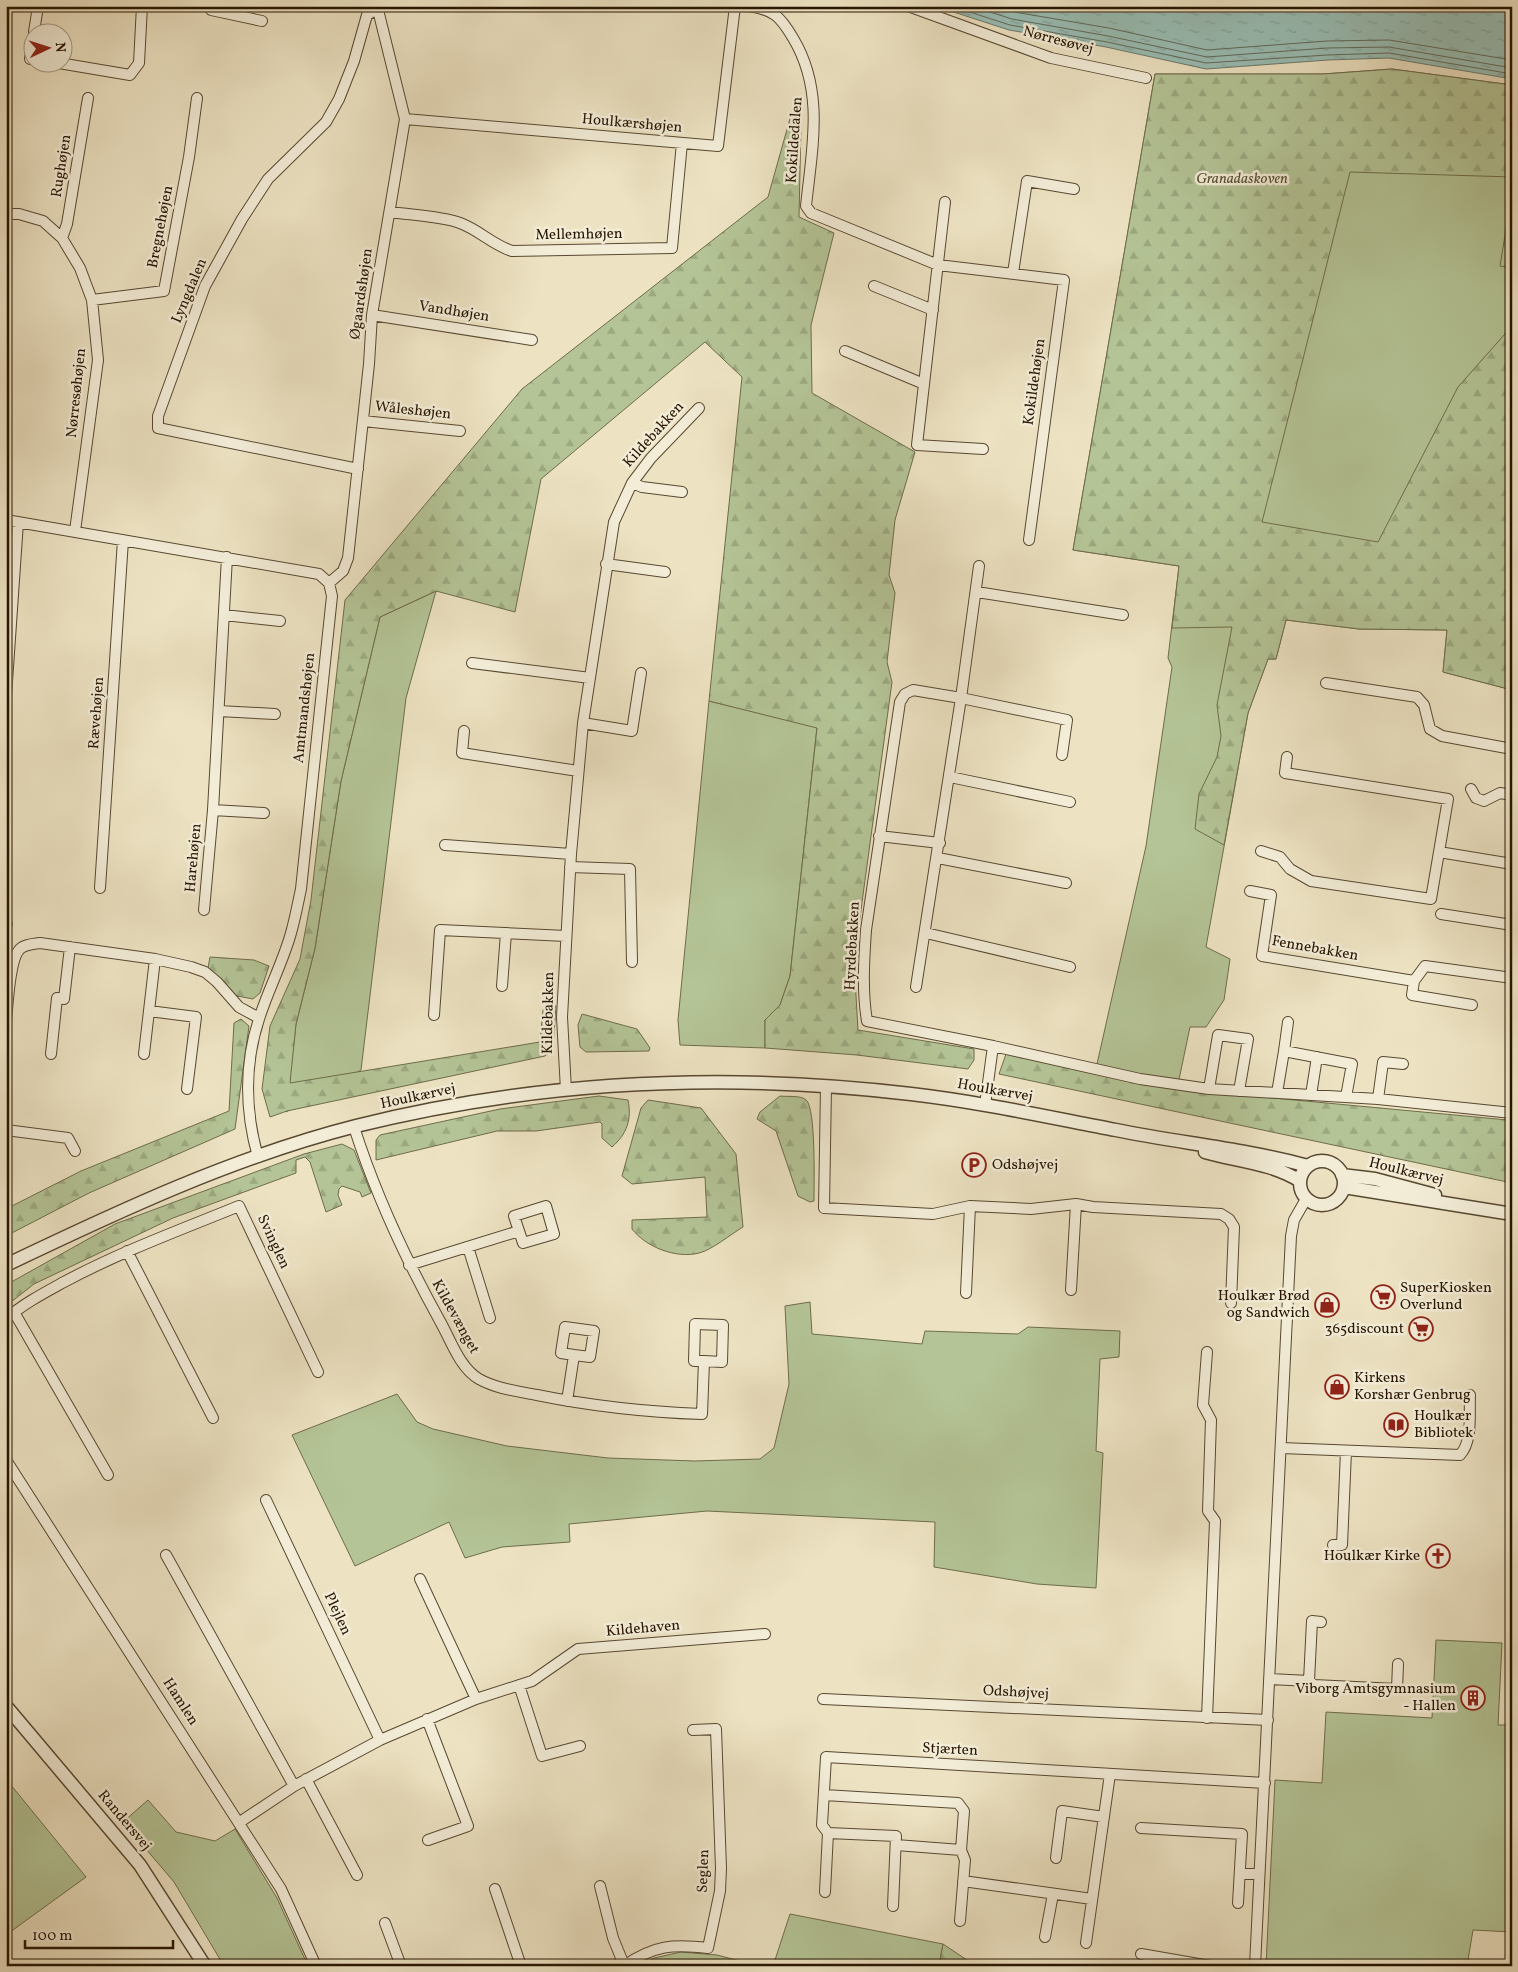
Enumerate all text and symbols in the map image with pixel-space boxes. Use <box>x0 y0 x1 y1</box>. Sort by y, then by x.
north arrow <box>22 22 72 72</box>
street label: Nørresøvej <box>1020 22 1096 60</box>
text: N <box>50 41 69 53</box>
street label: Kokildedalen <box>782 96 808 184</box>
street label: Houlkærshøjen <box>581 109 683 139</box>
street label: Rughøjen <box>47 133 77 199</box>
park label: Granadaskoven <box>1196 169 1288 190</box>
street label: Bregnehøjen <box>143 184 179 270</box>
street label: Mellemhøjen <box>535 224 623 246</box>
street label: Øgaardshøjen <box>345 247 379 341</box>
street label: Lyngdalen <box>167 255 213 327</box>
street label: Vandhøjen <box>417 296 491 328</box>
street label: Kokildehøjen <box>1019 337 1051 427</box>
street label: Nørresøhøjen <box>62 347 92 439</box>
street label: Wåleshøjen <box>374 397 452 425</box>
street label: Kildebakken <box>619 397 689 473</box>
street label: Amtmandshøjen <box>289 652 321 764</box>
street label: Rævehøjen <box>84 676 110 750</box>
street label: Harehøjen <box>181 822 207 893</box>
street label: Hyrdebakken <box>840 901 866 991</box>
street label: Fennebakken <box>1270 931 1360 967</box>
street label: Kildebakken <box>538 971 560 1054</box>
street label: Houlkærvej <box>956 1074 1034 1108</box>
street label: Houlkærvej <box>378 1079 458 1115</box>
parking icon: Odshøjvej <box>961 1152 987 1178</box>
street label: Houlkærvej <box>1366 1153 1446 1191</box>
place label: Odshøjvej <box>992 1155 1058 1176</box>
street label: Svinglen <box>251 1211 295 1273</box>
street label: Kildevænget <box>426 1276 484 1358</box>
place label: SuperKiosken Overlund <box>1400 1278 1492 1316</box>
supermarket icon: SuperKiosken Overlund <box>1370 1284 1396 1310</box>
place label: Houlkær Brød og Sandwich <box>1218 1286 1310 1324</box>
shop icon: Houlkær Brød og Sandwich <box>1314 1292 1340 1318</box>
supermarket icon: 365discount <box>1408 1316 1434 1342</box>
place label: 365discount <box>1325 1319 1404 1340</box>
place label: Kirkens Korshær Genbrug <box>1354 1368 1471 1406</box>
shop icon: Kirkens Korshær Genbrug <box>1324 1374 1350 1400</box>
place label: Houlkær Bibliotek <box>1414 1406 1473 1444</box>
library icon: Houlkær Bibliotek <box>1383 1412 1409 1438</box>
church icon: Houlkær Kirke <box>1425 1543 1451 1569</box>
place label: Houlkær Kirke <box>1324 1546 1420 1567</box>
street label: Plejlen <box>318 1589 356 1639</box>
street label: Kildehaven <box>605 1615 681 1643</box>
street label: Hamlen <box>157 1674 203 1730</box>
place label: Viborg Amtsgymnasium - Hallen <box>1295 1679 1456 1717</box>
street label: Odshøjvej <box>982 1681 1050 1705</box>
building icon: Viborg Amtsgymnasium - Hallen <box>1460 1685 1486 1711</box>
street label: Stjærten <box>922 1738 978 1762</box>
street label: Randersvej <box>92 1786 156 1856</box>
street label: Seglen <box>693 1849 715 1893</box>
scale bar <box>25 1917 172 1949</box>
text: 100 m <box>32 1926 72 1947</box>

